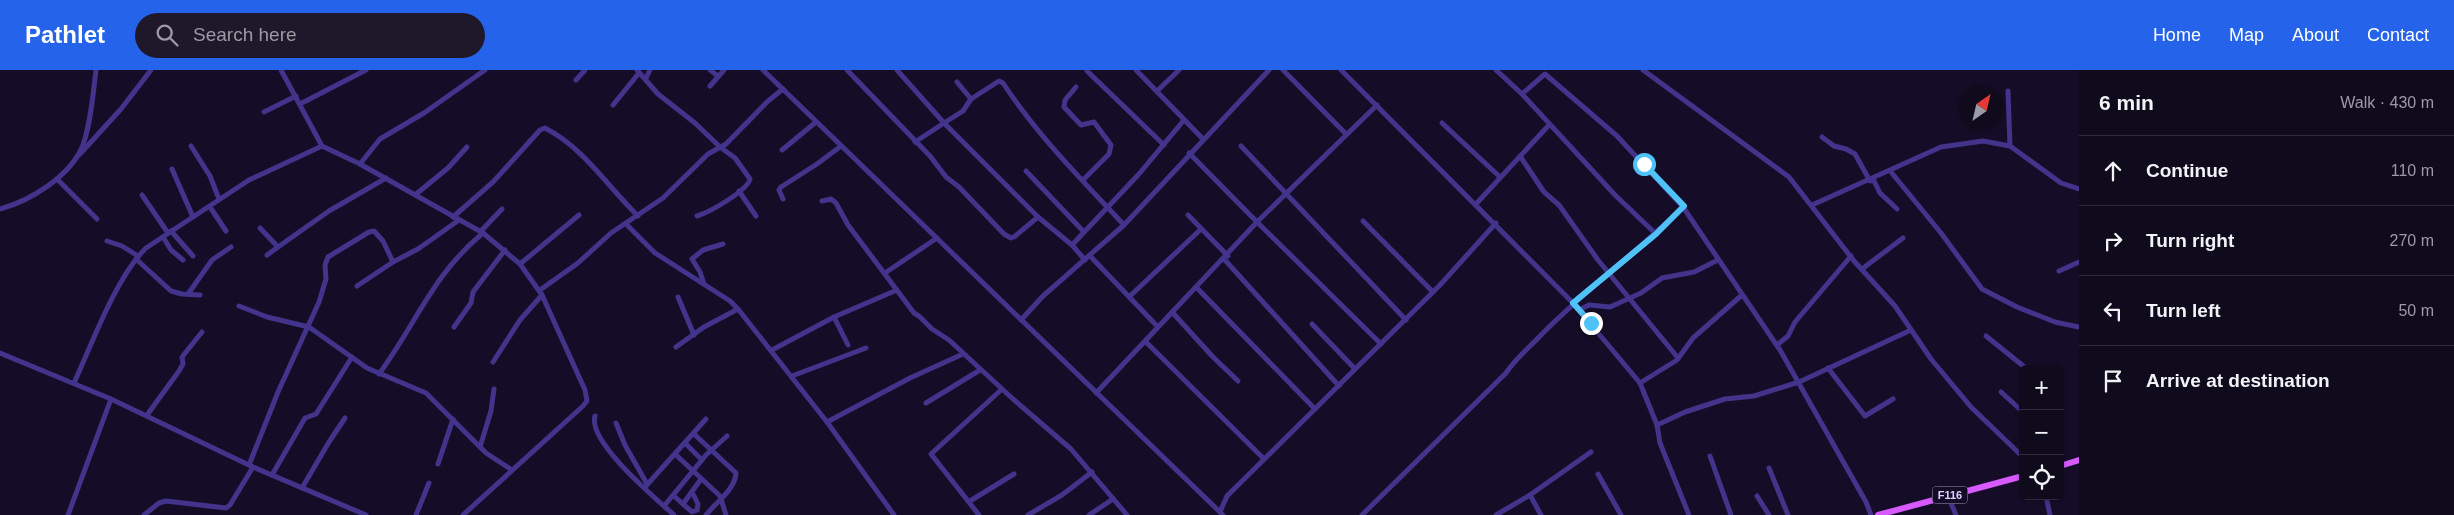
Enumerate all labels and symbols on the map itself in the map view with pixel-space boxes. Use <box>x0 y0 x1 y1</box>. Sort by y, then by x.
north arrow <box>1959 85 2004 130</box>
route start <box>1633 153 1656 176</box>
route end <box>1580 312 1603 335</box>
road number: F116 <box>1932 486 1968 504</box>

